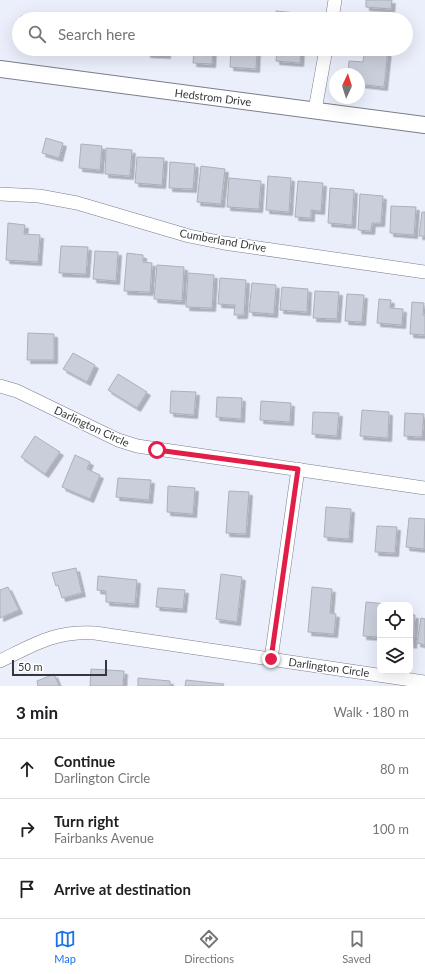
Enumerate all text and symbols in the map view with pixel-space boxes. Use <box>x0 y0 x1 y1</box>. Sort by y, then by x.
search box <box>12 12 413 56</box>
icon: search <box>26 23 48 45</box>
text: Search here <box>58 25 135 43</box>
north arrow <box>329 68 365 104</box>
street label: Hedstrom Drive <box>174 86 252 108</box>
street label: Cumberland Drive <box>179 226 268 254</box>
street label: Darlington Circle <box>52 403 132 449</box>
route start <box>148 441 166 459</box>
map controls <box>377 602 413 674</box>
button: locate <box>377 602 413 638</box>
button: layers <box>377 638 413 674</box>
route end <box>262 650 280 668</box>
street label: Darlington Circle <box>288 655 370 679</box>
scale bar <box>12 658 107 677</box>
text: 50 m <box>18 660 43 673</box>
text: 3 min <box>16 702 58 723</box>
text: Walk · 180 m <box>333 704 409 720</box>
text: Continue <box>54 752 115 770</box>
icon: ahead <box>16 758 38 780</box>
text: 80 m <box>380 761 409 777</box>
text: Darlington Circle <box>54 770 150 786</box>
text: Turn right <box>54 812 119 830</box>
icon: right <box>16 818 38 840</box>
text: 100 m <box>372 821 409 837</box>
text: Fairbanks Avenue <box>54 830 154 846</box>
icon: arrive <box>16 878 38 900</box>
text: Arrive at destination <box>54 880 191 898</box>
tab: Map <box>54 928 76 965</box>
tab: Directions <box>184 928 234 965</box>
tab: Saved <box>342 928 371 965</box>

